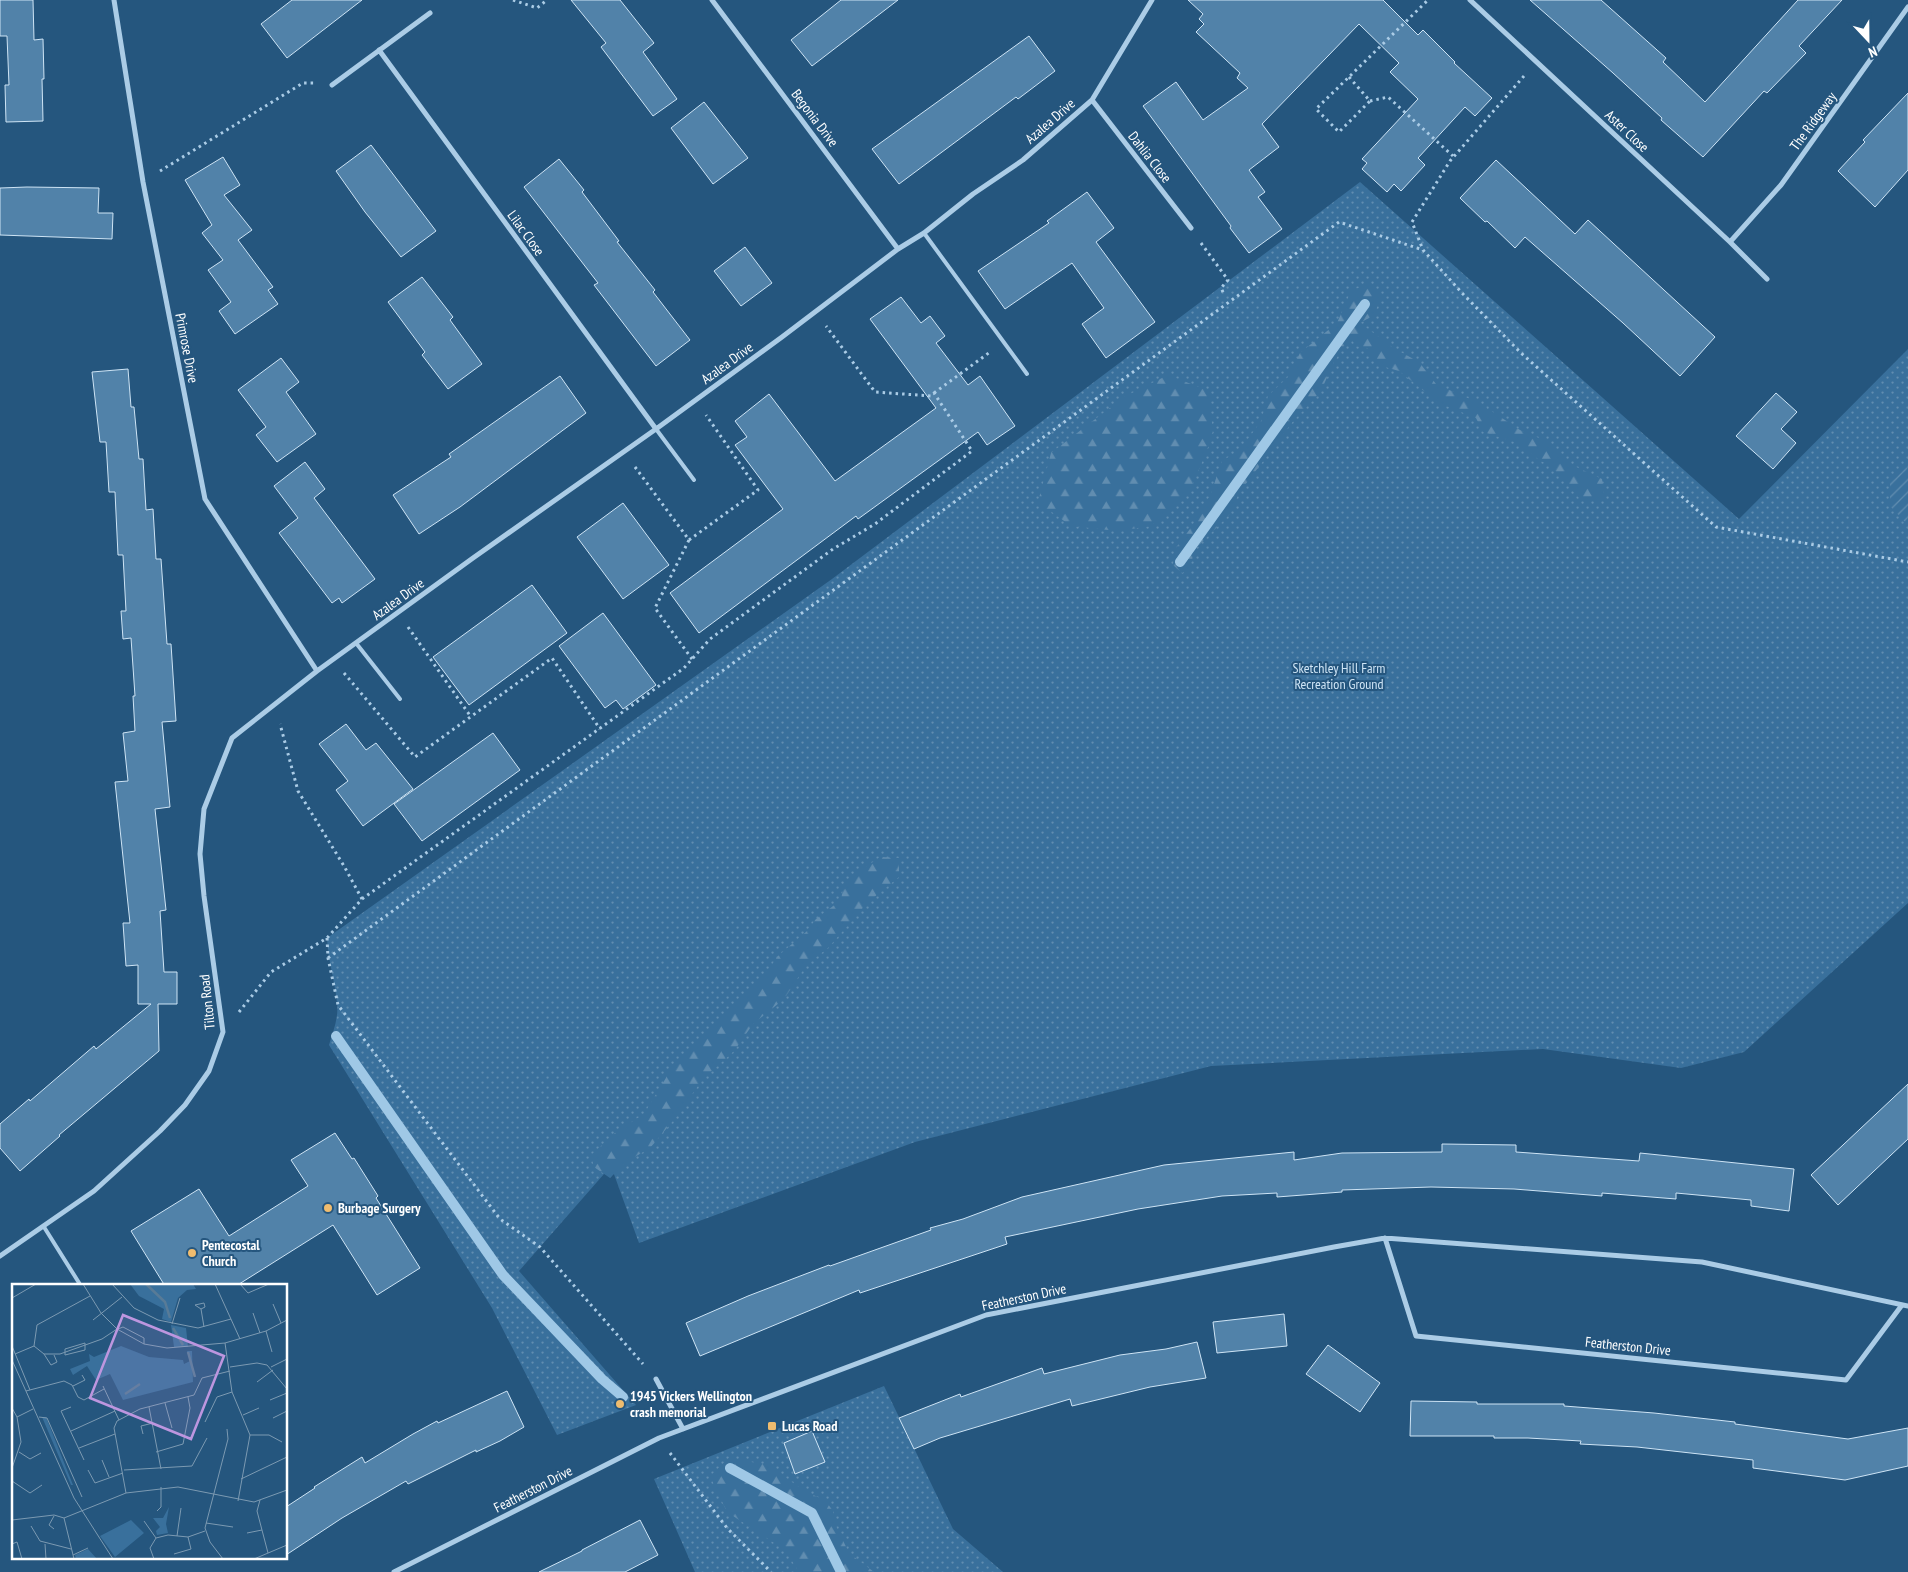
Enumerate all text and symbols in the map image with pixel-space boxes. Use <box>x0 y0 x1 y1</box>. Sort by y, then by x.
north arrow <box>1843 15 1893 65</box>
text: N <box>1866 42 1880 62</box>
street label: Begonia Drive <box>787 86 843 151</box>
street label: The Ridgeway <box>1786 88 1841 154</box>
street label: Azalea Drive <box>1021 94 1079 148</box>
street label: Aster Close <box>1601 106 1653 156</box>
street label: Dahlia Close <box>1124 128 1176 186</box>
street label: Lilac Close <box>504 207 549 259</box>
street label: Primrose Drive <box>171 312 203 385</box>
street label: Azalea Drive <box>697 338 757 388</box>
street label: Azalea Drive <box>368 574 428 624</box>
park label: Sketchley Hill Farm Recreation Ground <box>1293 659 1385 693</box>
street label: Tilton Road <box>195 974 219 1030</box>
place label: Burbage Surgery <box>338 1199 421 1217</box>
marker: Burbage Surgery <box>322 1202 334 1214</box>
place label: Pentecostal Church <box>202 1236 260 1270</box>
marker: Pentecostal Church <box>186 1247 198 1259</box>
street label: Featherston Drive <box>980 1279 1068 1315</box>
inset map <box>12 1284 288 1560</box>
street label: Featherston Drive <box>1584 1333 1672 1359</box>
place label: 1945 Vickers Wellington crash memorial <box>630 1387 752 1421</box>
marker: 1945 Vickers Wellington crash memorial <box>614 1398 626 1410</box>
place label: Lucas Road <box>782 1417 837 1435</box>
marker: Lucas Road <box>766 1420 778 1432</box>
street label: Featherston Drive <box>491 1461 576 1517</box>

